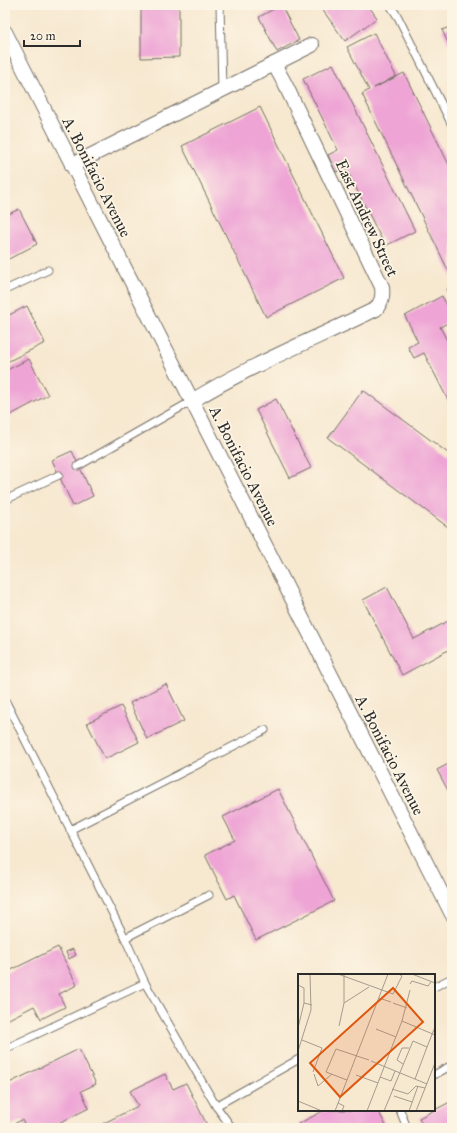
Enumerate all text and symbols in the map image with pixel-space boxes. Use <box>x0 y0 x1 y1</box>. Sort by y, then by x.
scale bar <box>24 22 80 48</box>
text: 20 m <box>30 29 56 43</box>
street label: A. Bonifacio Avenue <box>58 113 136 241</box>
street label: East Andrew Street <box>332 156 403 280</box>
street label: A. Bonifacio Avenue <box>205 402 283 530</box>
street label: A. Bonifacio Avenue <box>351 691 429 819</box>
inset map <box>298 974 435 1111</box>

